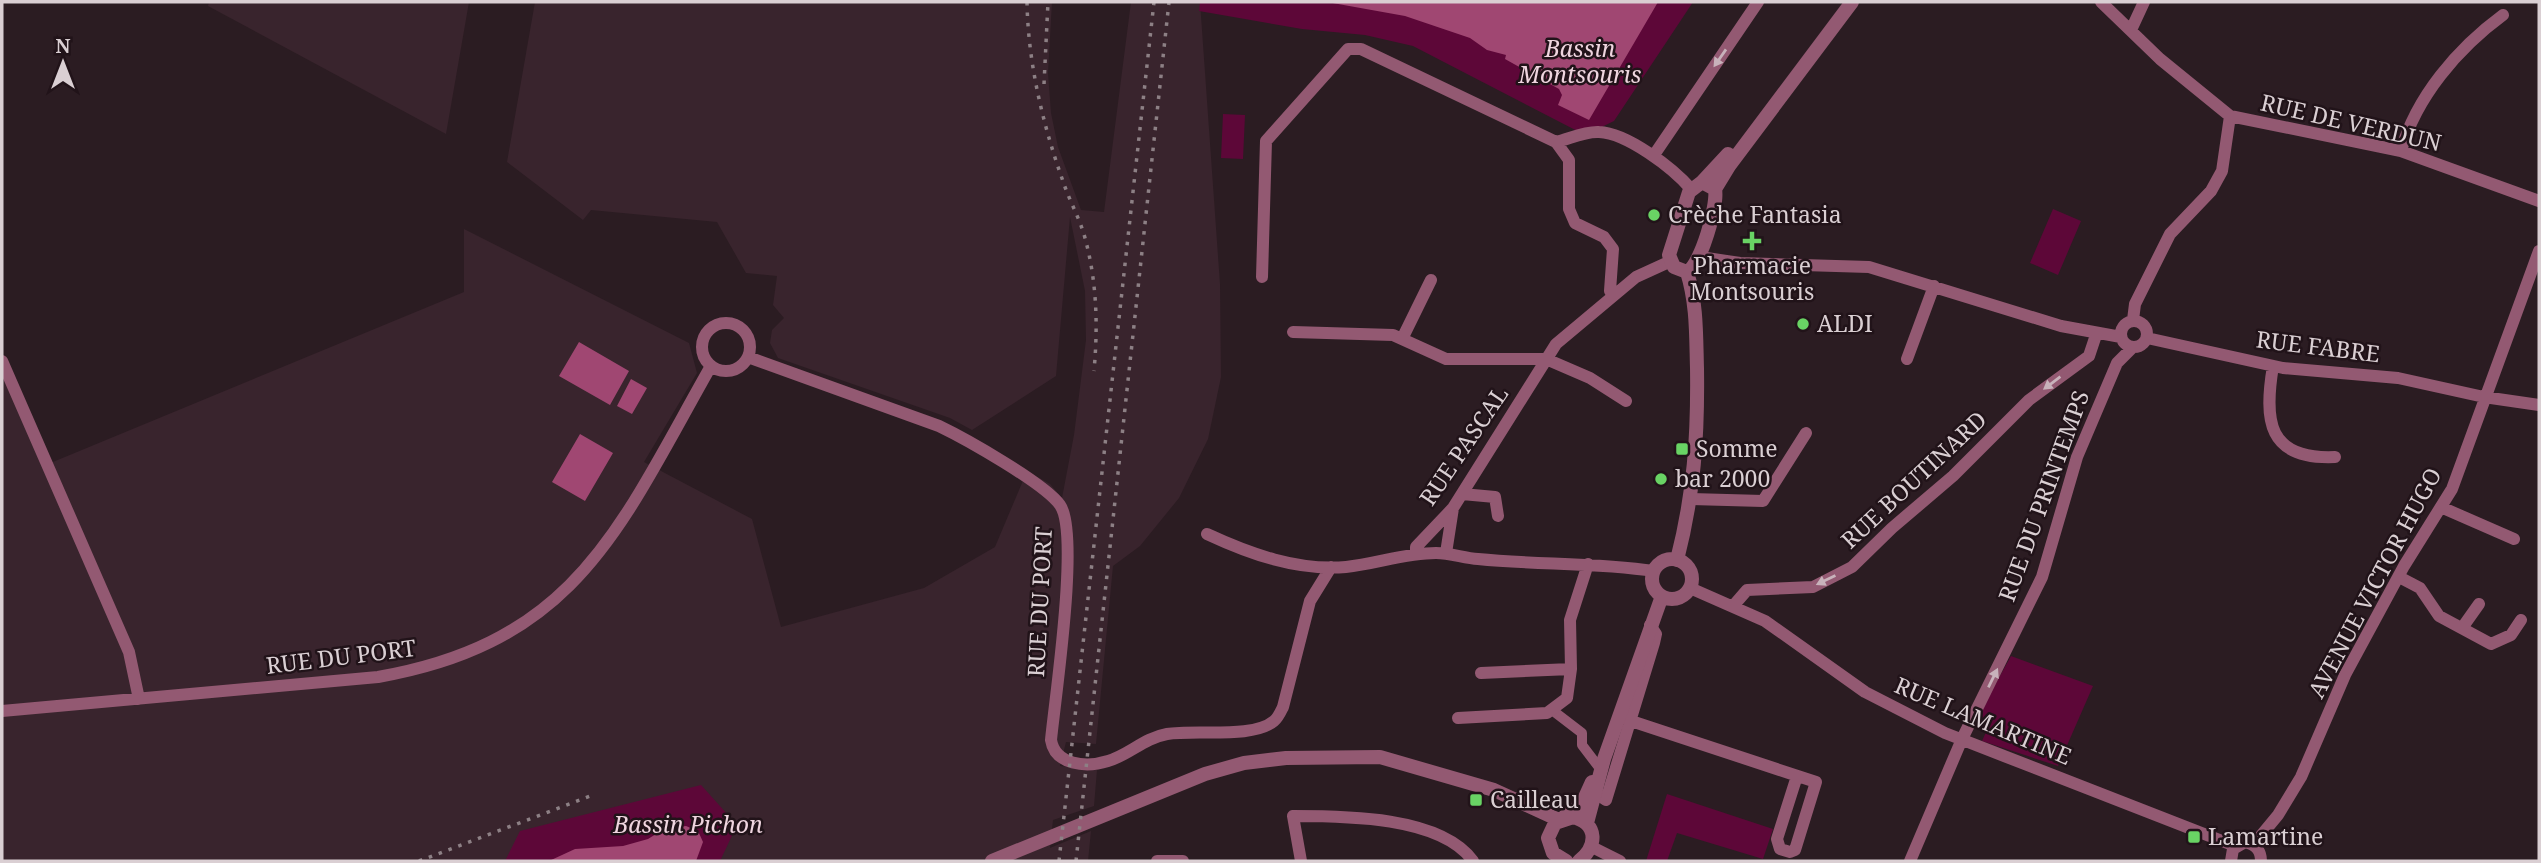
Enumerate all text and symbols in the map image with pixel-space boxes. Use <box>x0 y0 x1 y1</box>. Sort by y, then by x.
north arrow <box>28 28 98 98</box>
park label: Bassin Montsouris <box>1517 32 1642 90</box>
text: N <box>56 33 71 59</box>
one-way arrow <box>1713 49 1727 67</box>
street label: RUE DE VERDUN <box>2258 86 2445 158</box>
place label: Crèche Fantasia <box>1668 198 1842 230</box>
marker: Crèche Fantasia <box>1646 207 1662 223</box>
marker: Pharmacie Montsouris <box>1744 233 1760 249</box>
place label: Pharmacie Montsouris <box>1690 249 1814 307</box>
place label: ALDI <box>1817 307 1873 339</box>
marker: ALDI <box>1795 316 1811 332</box>
street label: RUE FABRE <box>2254 323 2382 369</box>
one-way arrow <box>2043 376 2061 390</box>
street label: RUE PASCAL <box>1411 379 1515 512</box>
street label: RUE DU PRINTEMPS <box>1990 386 2096 606</box>
street label: RUE BOUTINARD <box>1834 403 1993 555</box>
place label: Somme <box>1696 432 1778 464</box>
marker: Somme <box>1674 441 1690 457</box>
place label: bar 2000 <box>1675 462 1770 494</box>
street label: AVENUE VICTOR HUGO <box>2300 462 2448 703</box>
marker: bar 2000 <box>1653 471 1669 487</box>
street label: RUE DU PORT <box>1019 526 1059 678</box>
one-way arrow <box>1816 574 1836 586</box>
street label: RUE DU PORT <box>264 631 418 681</box>
street label: RUE LAMARTINE <box>1890 668 2077 772</box>
one-way arrow <box>1987 668 1999 688</box>
place label: Cailleau <box>1490 783 1579 815</box>
marker: Cailleau <box>1468 792 1484 808</box>
park label: Bassin Pichon <box>612 808 763 840</box>
place label: Lamartine <box>2208 820 2323 852</box>
marker: Lamartine <box>2186 829 2202 845</box>

